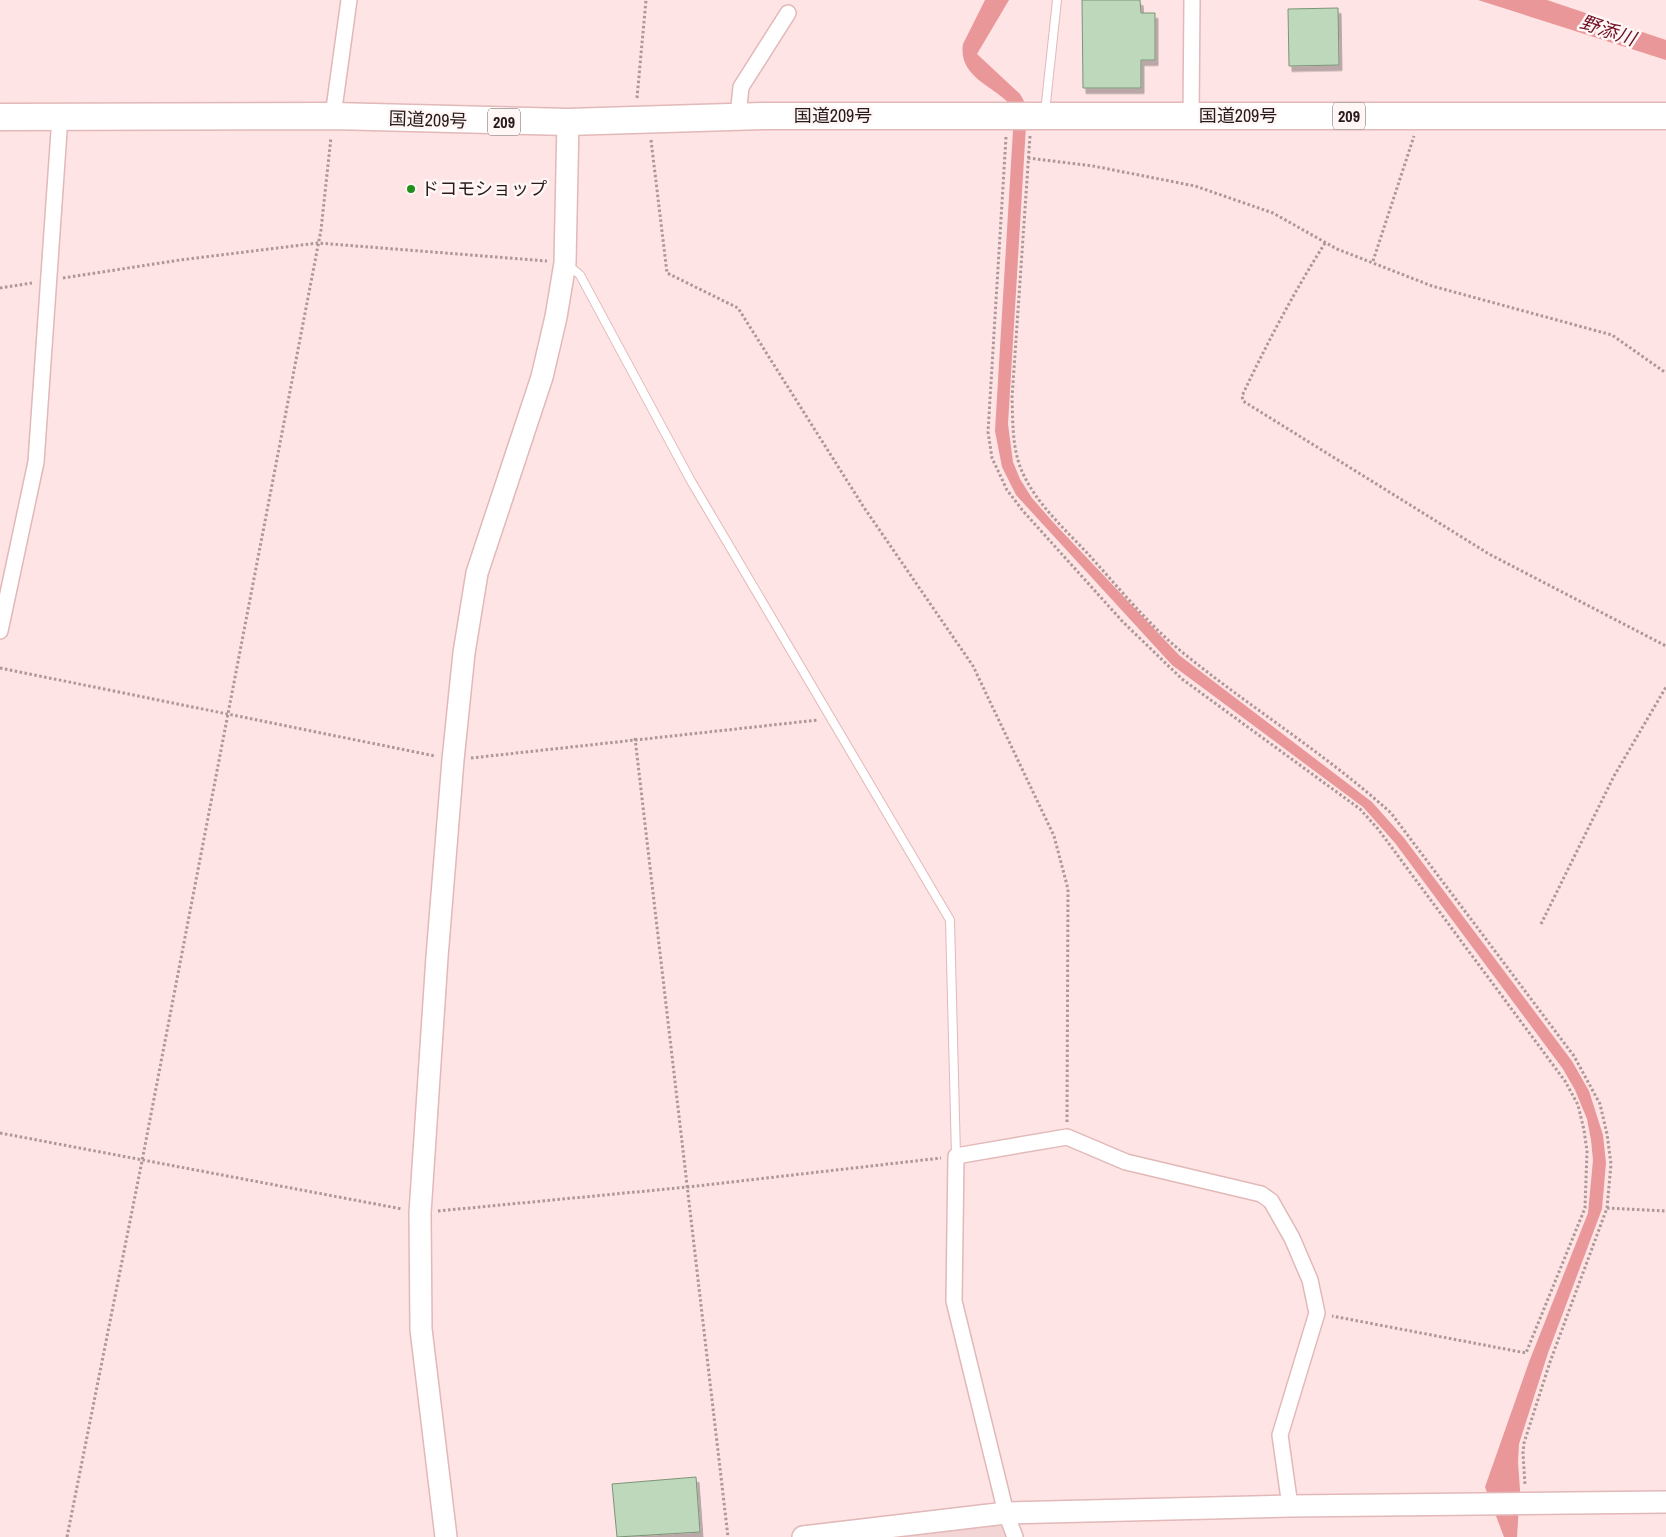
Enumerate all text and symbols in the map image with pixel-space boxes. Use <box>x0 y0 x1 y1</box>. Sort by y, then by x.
water label: 野添川 <box>1577 8 1641 52</box>
road number: 209 <box>1333 102 1365 130</box>
street label: 国道209号 <box>794 103 872 128</box>
street label: 国道209号 <box>1199 103 1277 128</box>
street label: 国道209号 <box>388 106 468 133</box>
road number: 209 <box>488 108 520 136</box>
place label: ドコモショップ <box>421 176 547 201</box>
marker: ドコモショップ <box>405 183 417 195</box>

